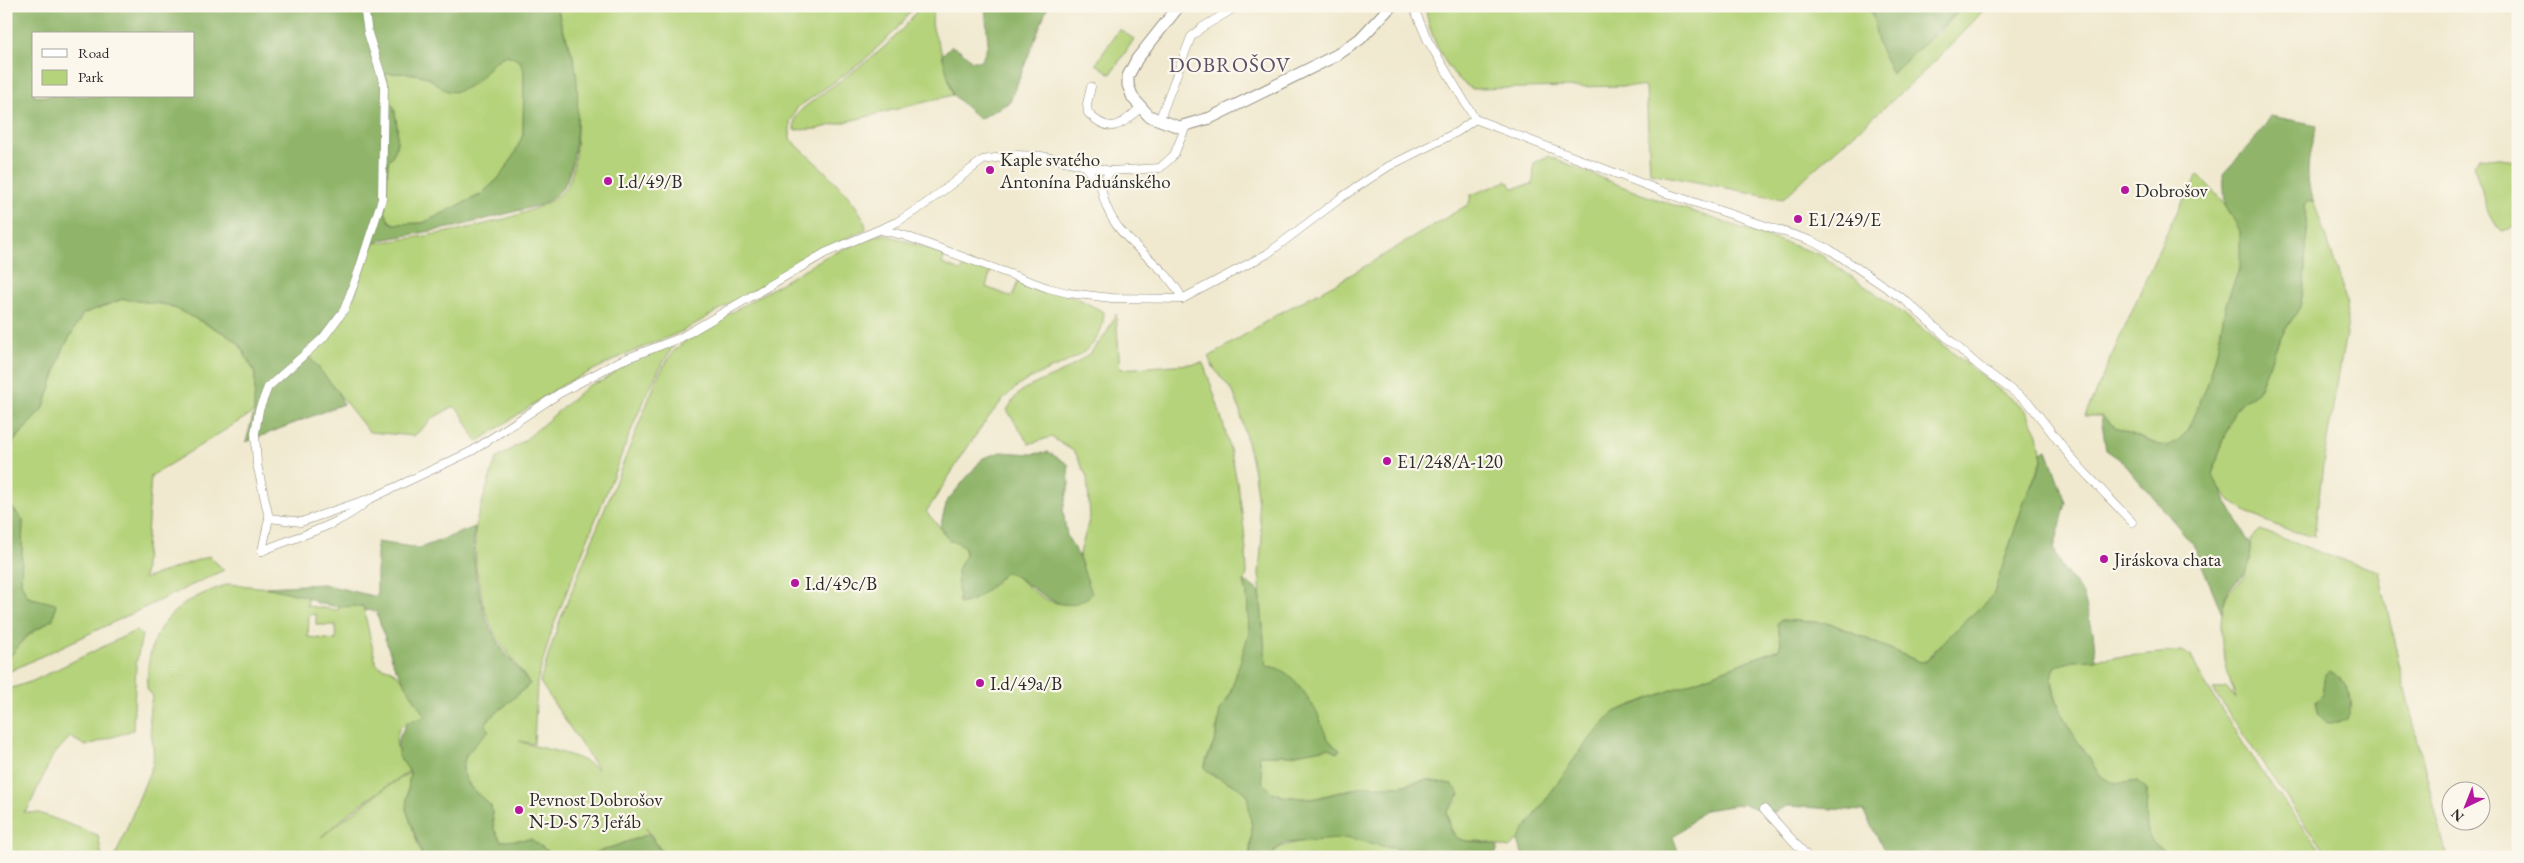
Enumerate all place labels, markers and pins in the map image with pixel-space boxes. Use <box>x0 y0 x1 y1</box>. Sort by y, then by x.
place label: Kaple svatého Antonína Paduánského <box>999 147 1171 194</box>
marker: Kaple svatého Antonína Paduánského <box>984 164 996 176</box>
place label: I.d/49/B <box>618 169 683 194</box>
marker: I.d/49/B <box>602 175 614 187</box>
place label: Dobrošov <box>2135 178 2209 203</box>
marker: Dobrošov <box>2119 184 2131 196</box>
place label: E1/249/E <box>1808 207 1881 232</box>
marker: E1/249/E <box>1792 213 1804 225</box>
place label: E1/248/A-120 <box>1397 449 1503 474</box>
marker: E1/248/A-120 <box>1381 455 1393 467</box>
place label: Jiráskova chata <box>2112 547 2222 572</box>
marker: Jiráskova chata <box>2098 553 2110 565</box>
place label: I.d/49c/B <box>805 571 877 596</box>
marker: I.d/49c/B <box>789 577 801 589</box>
place label: I.d/49a/B <box>990 671 1062 696</box>
marker: I.d/49a/B <box>974 677 986 689</box>
place label: Pevnost Dobrošov N-D-S 73 Jeřáb <box>529 787 663 834</box>
marker: Pevnost Dobrošov N-D-S 73 Jeřáb <box>513 804 525 816</box>

